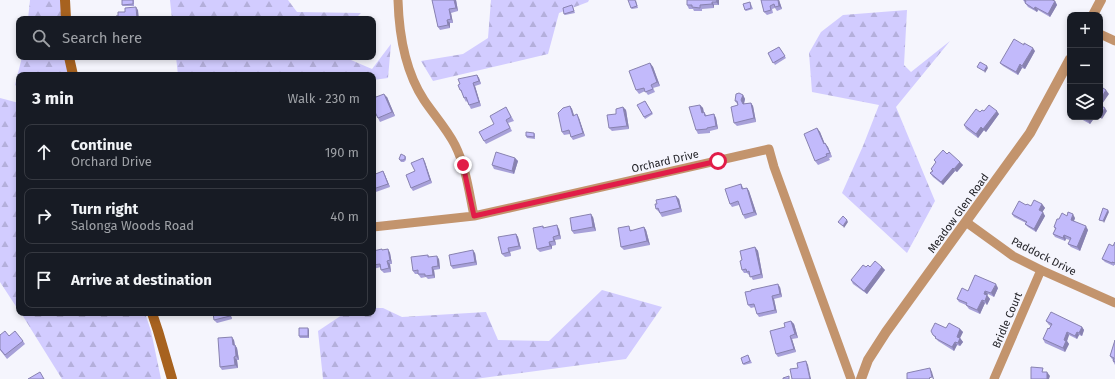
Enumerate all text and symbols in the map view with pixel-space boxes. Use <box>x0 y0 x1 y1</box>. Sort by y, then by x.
map controls <box>1067 12 1103 120</box>
button: + <box>1067 12 1103 48</box>
search box <box>16 16 376 60</box>
icon: search <box>30 27 52 49</box>
text: Search here <box>62 29 142 47</box>
button: − <box>1067 48 1103 84</box>
button: layers <box>1067 84 1103 120</box>
text: 3 min <box>32 88 74 109</box>
text: Walk · 230 m <box>288 91 360 106</box>
text: Continue <box>71 136 132 154</box>
icon: ahead <box>33 141 55 163</box>
text: 190 m <box>325 145 359 160</box>
street label: Orchard Drive <box>630 147 700 176</box>
route start <box>709 152 727 170</box>
text: Orchard Drive <box>71 154 152 169</box>
route end <box>454 156 472 174</box>
street label: Meadow Glen Road <box>925 171 992 256</box>
text: Turn right <box>71 200 138 218</box>
icon: right <box>33 205 55 227</box>
text: 40 m <box>330 209 359 224</box>
text: Salonga Woods Road <box>71 218 194 233</box>
street label: Paddock Drive <box>1009 235 1078 278</box>
icon: arrive <box>33 269 55 291</box>
text: Arrive at destination <box>71 271 212 289</box>
street label: Bridle Court <box>990 290 1025 350</box>

